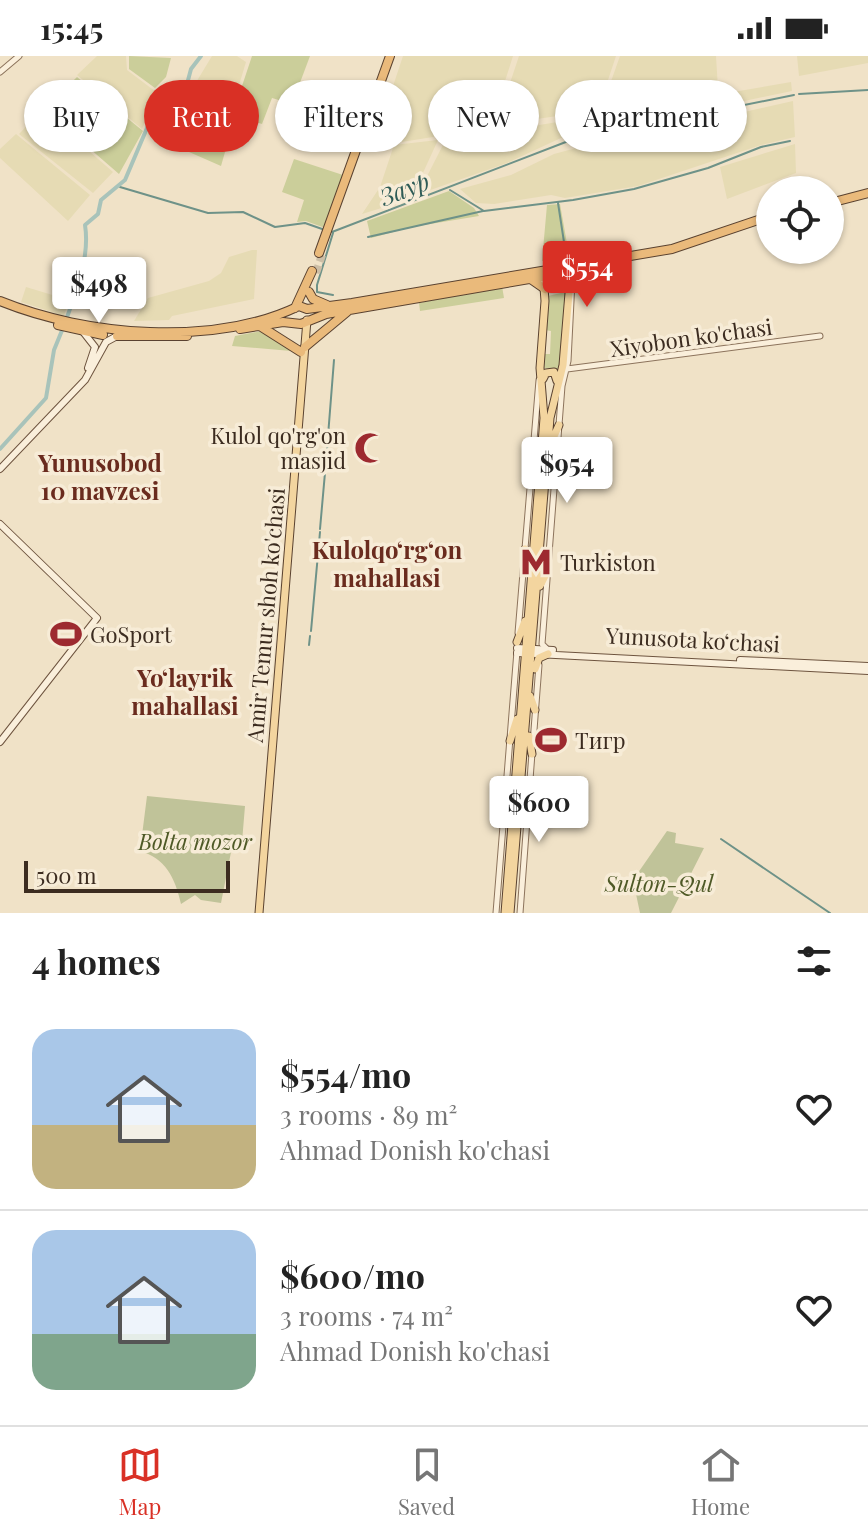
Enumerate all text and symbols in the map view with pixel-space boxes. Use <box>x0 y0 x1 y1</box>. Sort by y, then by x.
text: 15:45 <box>40 8 103 48</box>
chip: Buy <box>24 80 128 152</box>
chip: Rent <box>144 80 259 152</box>
chip: Filters <box>275 80 412 152</box>
chip: New <box>428 80 539 152</box>
chip: Apartment <box>555 80 747 152</box>
water label: Заур <box>374 164 433 212</box>
map controls <box>756 176 844 264</box>
button: locate <box>756 176 844 264</box>
pin: $554 <box>540 241 634 309</box>
text: $554 <box>561 249 613 284</box>
pin: $498 <box>52 257 146 325</box>
text: $498 <box>70 265 128 300</box>
street label: Xiyobon ko'chasi <box>608 311 774 363</box>
place label: Kulol qo'rg'on masjid <box>211 420 346 475</box>
mosque icon: Kulol qo'rg'on masjid <box>353 431 387 465</box>
pin: $954 <box>520 437 614 505</box>
text: $954 <box>540 445 594 480</box>
district label: Yunusobod 10 mavzesi <box>37 446 162 506</box>
street label: Amir Temur shoh ko'chasi <box>239 487 291 744</box>
district label: Kulolqoʻrgʻon mahallasi <box>312 533 463 593</box>
metro station icon: Turkiston <box>519 545 553 579</box>
place label: Turkiston <box>560 547 656 577</box>
sports icon: GoSport <box>49 617 83 651</box>
place label: GoSport <box>90 619 173 649</box>
street label: Yunusota koʻchasi <box>604 619 781 659</box>
district label: Yoʻlayrik mahallasi <box>131 661 239 721</box>
sports icon: Тигр <box>534 723 568 757</box>
place label: Тигр <box>575 725 625 755</box>
pin: $600 <box>492 776 586 844</box>
text: $600 <box>507 784 571 819</box>
park label: Bolta mozor <box>137 826 252 856</box>
scale bar <box>24 857 230 893</box>
text: 500 m <box>36 860 97 890</box>
park label: Sulton-Qul <box>604 868 714 898</box>
text: 4 homes <box>32 938 161 984</box>
icon: filters <box>792 939 836 983</box>
text: $554/mo <box>280 1051 411 1097</box>
icon: home <box>96 1061 192 1157</box>
icon: heart <box>792 1087 836 1131</box>
text: 3 rooms · 89 m² <box>280 1097 457 1132</box>
text: Ahmad Donish ko'chasi <box>280 1132 550 1167</box>
text: $600/mo <box>280 1252 425 1298</box>
icon: home <box>96 1262 192 1358</box>
icon: heart <box>792 1288 836 1332</box>
text: 3 rooms · 74 m² <box>280 1298 453 1333</box>
text: Ahmad Donish ko'chasi <box>280 1333 550 1368</box>
tab: Map <box>118 1443 162 1521</box>
tab: Saved <box>398 1443 455 1521</box>
tab: Home <box>691 1443 750 1521</box>

